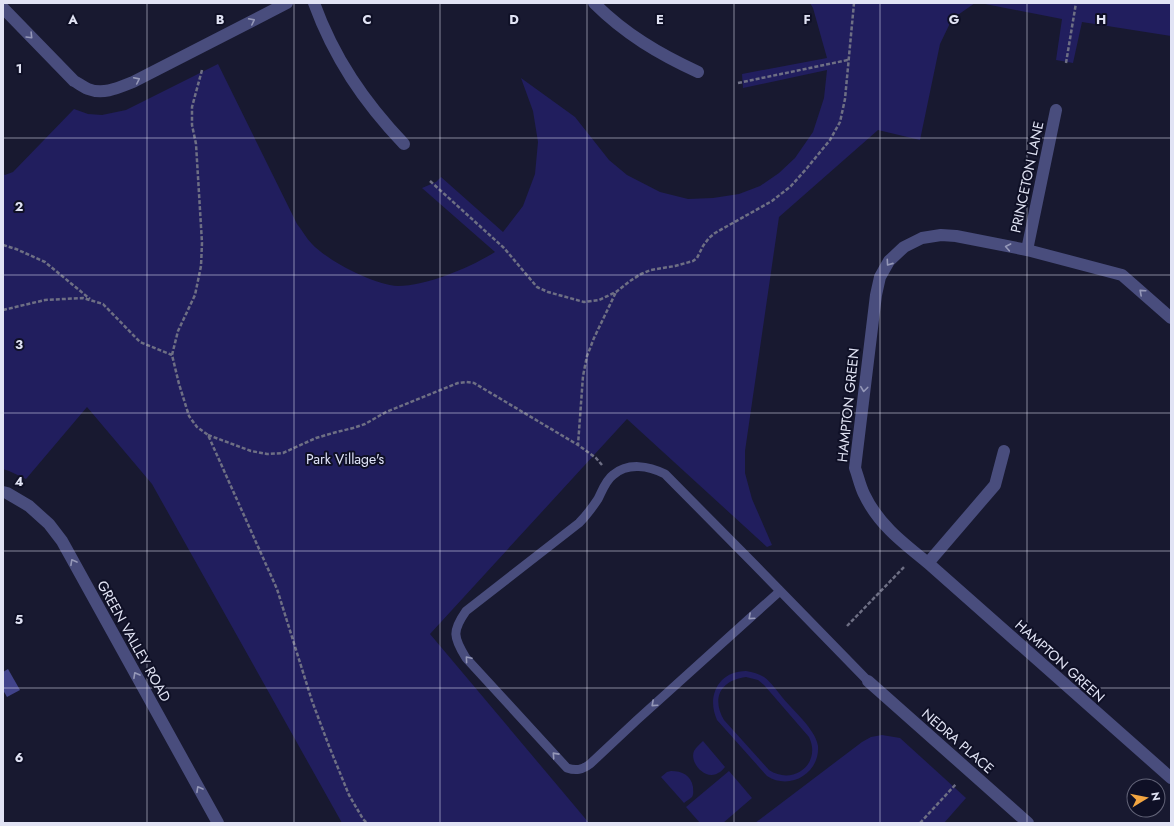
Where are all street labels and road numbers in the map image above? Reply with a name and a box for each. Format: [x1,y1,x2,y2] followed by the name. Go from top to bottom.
[1005,119,1049,235] street label: PRINCETON LANE
[832,347,864,463] street label: HAMPTON GREEN
[92,577,176,705] street label: GREEN VALLEY ROAD
[1011,615,1109,707] street label: HAMPTON GREEN
[918,704,998,778] street label: NEDRA PLACE

